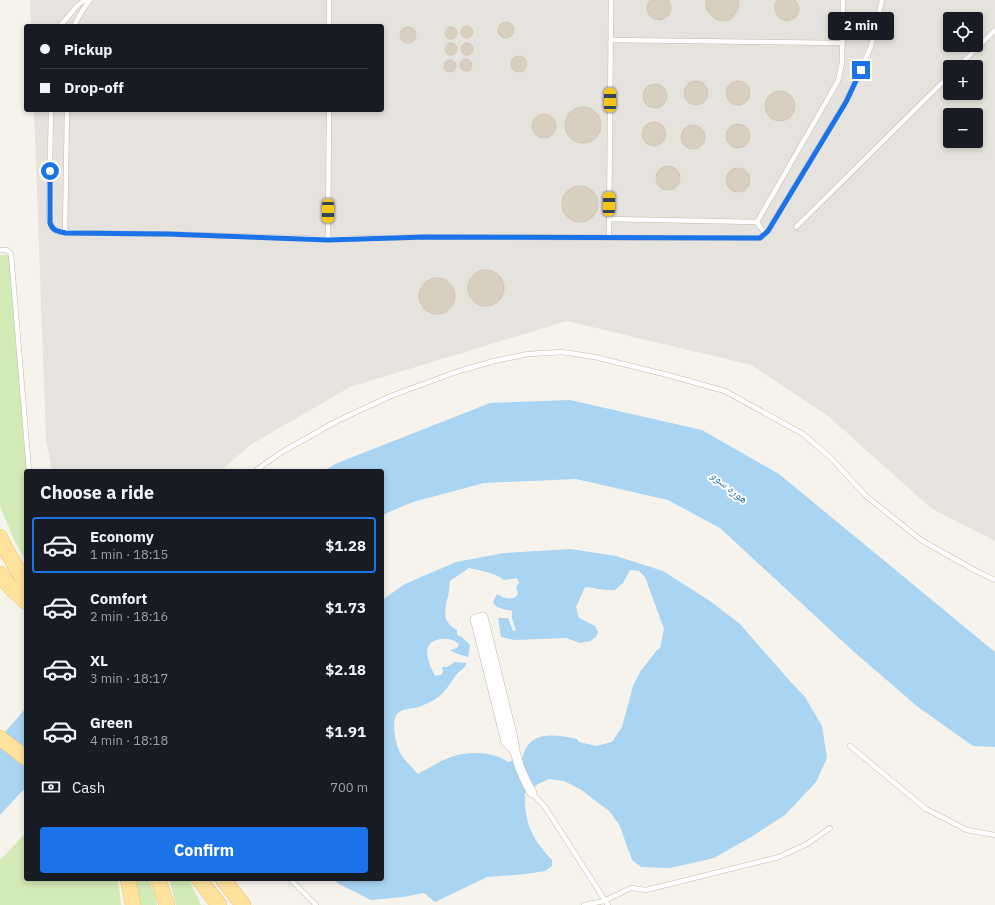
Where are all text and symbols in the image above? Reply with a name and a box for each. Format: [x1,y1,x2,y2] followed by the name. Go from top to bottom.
[828,12,894,40] callout: 2 min
[943,12,983,148] map controls
[943,12,983,52] button: locate
[844,17,878,34] text: 2 min
[64,40,112,59] text: Pickup
[943,60,983,100] button: +
[852,61,870,79] route end
[64,78,124,97] text: Drop-off
[604,88,616,112] car
[943,108,983,148] button: −
[41,162,59,180] route start
[603,192,615,216] car
[322,199,334,223] car
[707,467,752,507] water label: هوره سوو
[40,481,154,504] text: Choose a ride
[42,527,78,563] icon: car
[90,527,154,546] text: Economy
[325,536,366,555] text: $1.28
[90,546,168,563] text: 1 min · 18:15
[42,589,78,625] icon: car
[90,589,147,608] text: Comfort
[325,598,366,617] text: $1.73
[90,608,168,625] text: 2 min · 18:16
[42,651,78,687] icon: car
[90,651,108,670] text: XL
[325,660,366,679] text: $2.18
[90,670,168,687] text: 3 min · 18:17
[42,713,78,749] icon: car
[90,713,133,732] text: Green
[325,722,366,741] text: $1.91
[90,732,168,749] text: 4 min · 18:18
[40,776,62,798] icon: cash
[72,778,105,797] text: Cash
[330,779,368,796] text: 700 m
[40,827,368,873] button: Confirm

